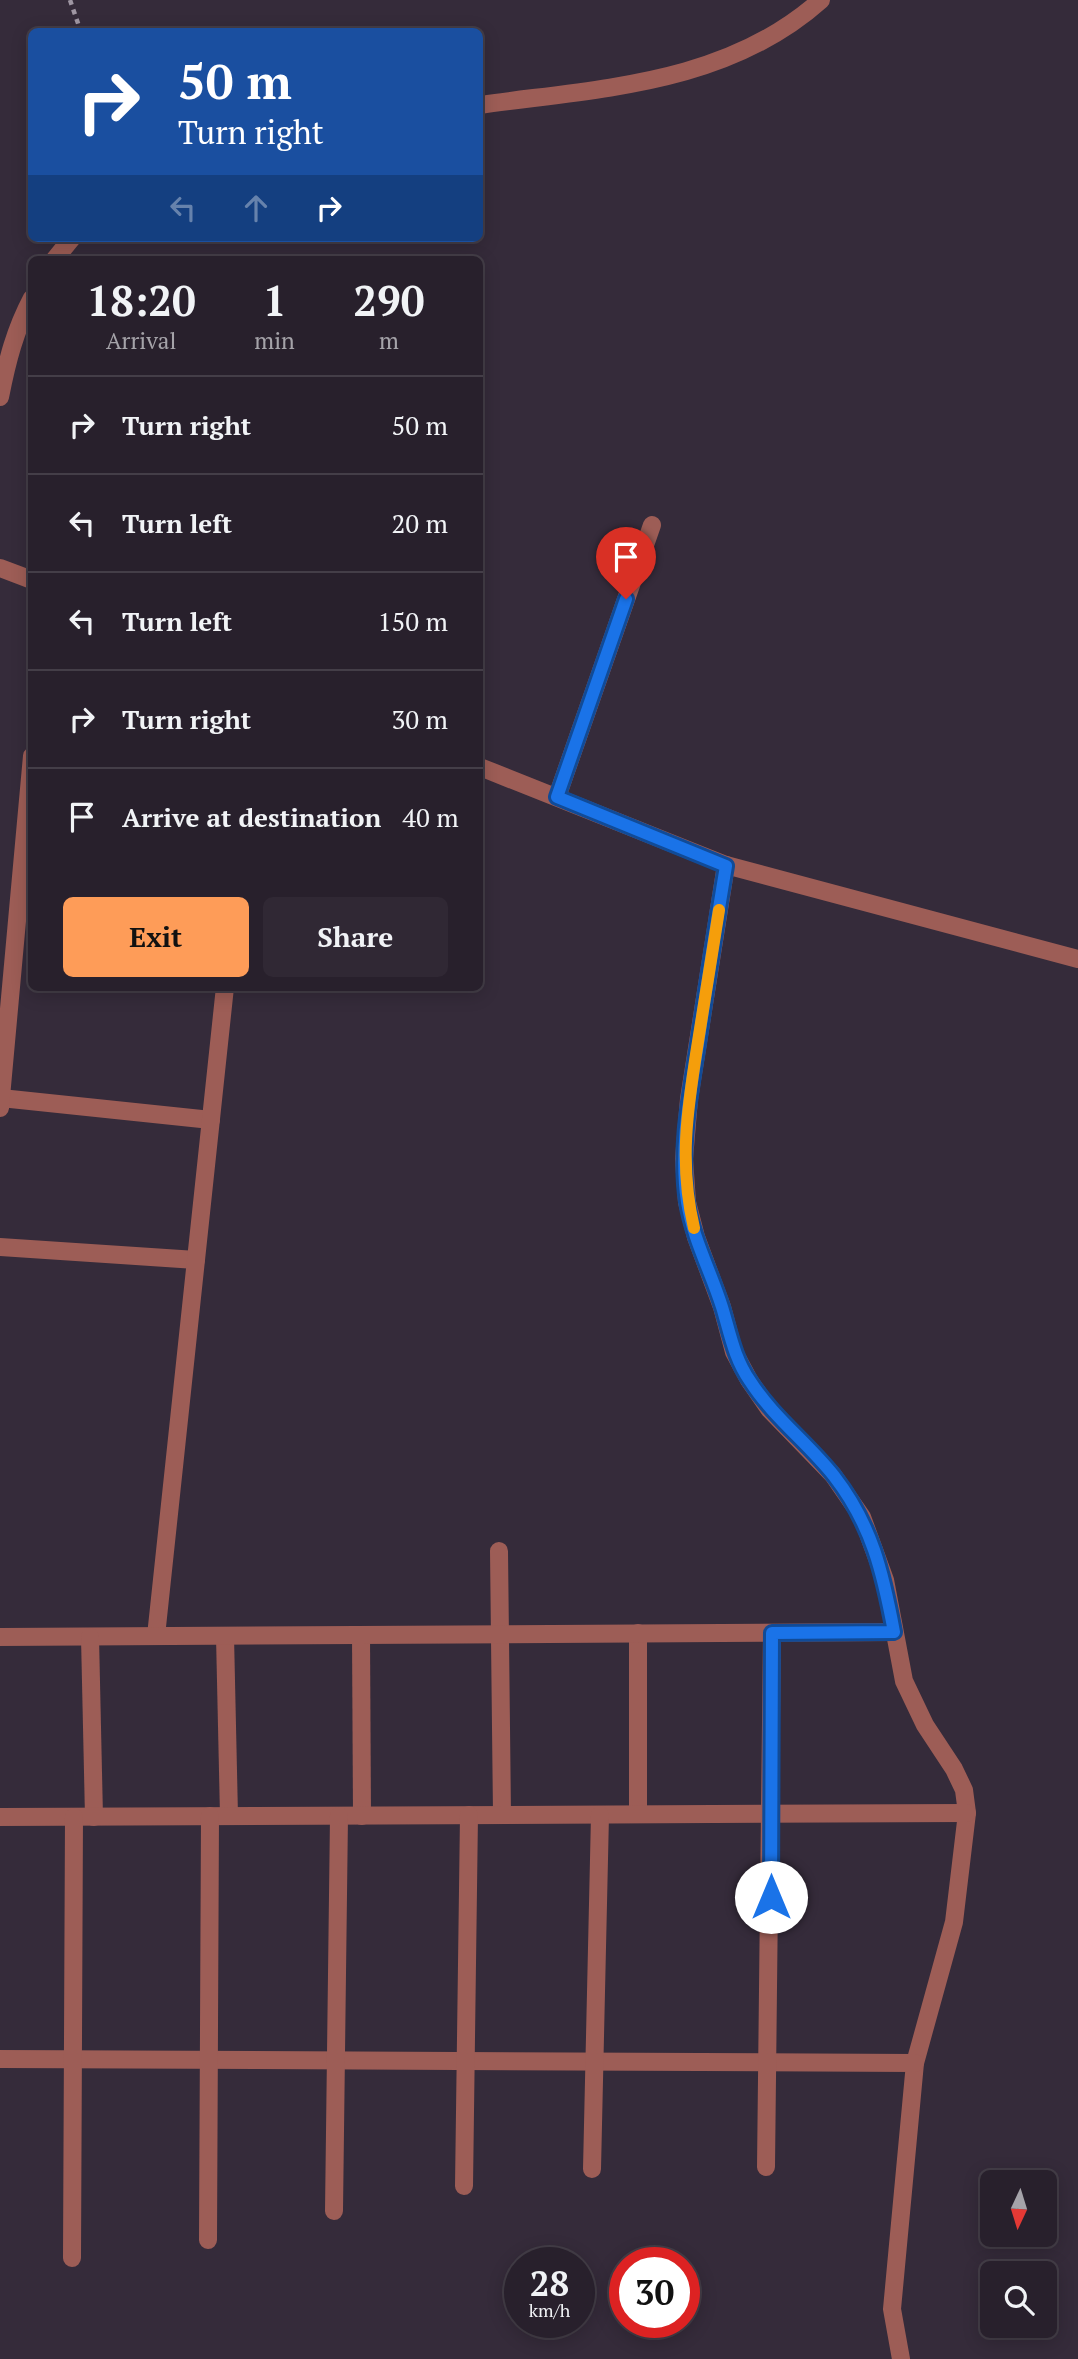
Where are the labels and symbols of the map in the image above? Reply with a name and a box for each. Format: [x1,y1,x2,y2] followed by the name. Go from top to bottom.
[596,527,656,599] pin
[734,1860,808,1934] position arrow
[980,2170,1057,2247] north arrow
[609,2247,700,2338] speed limit sign: 30

